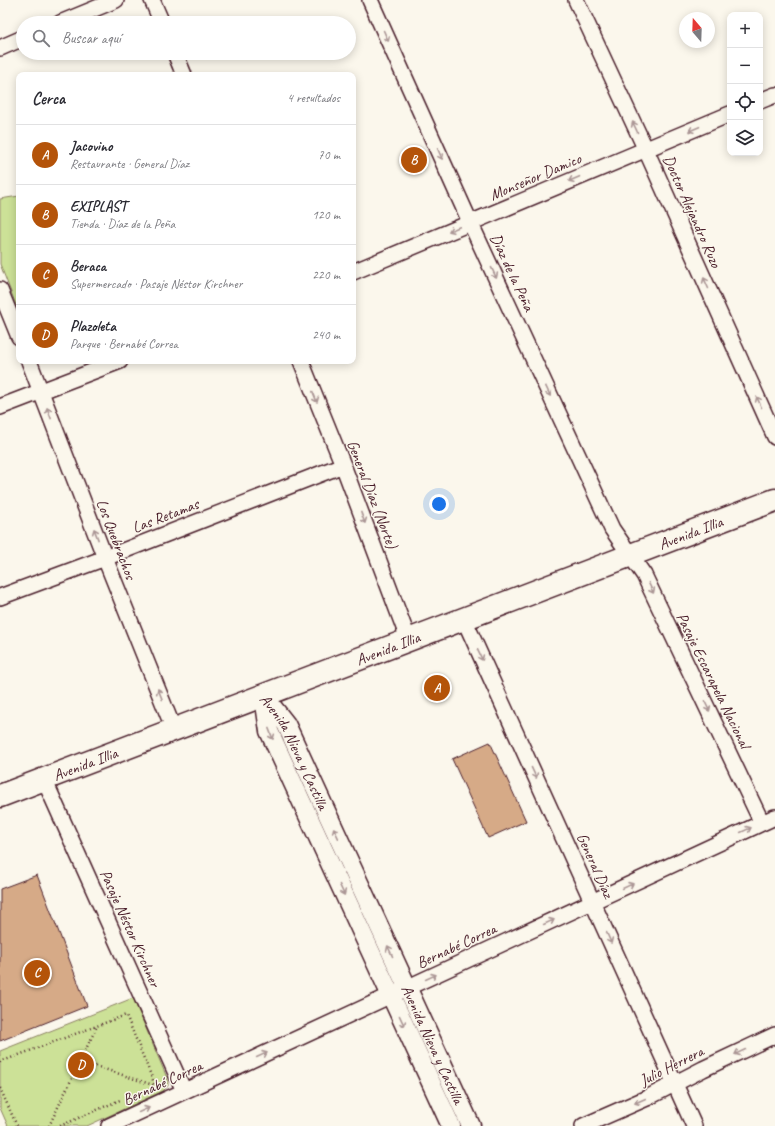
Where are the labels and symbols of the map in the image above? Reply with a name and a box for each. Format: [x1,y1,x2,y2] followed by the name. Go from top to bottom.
[679,12,715,48] north arrow
[383,29,391,41] one-way arrow
[631,121,638,133] one-way arrow
[689,126,701,133] one-way arrow
[401,145,427,175] pin: B
[437,148,444,160] one-way arrow
[487,148,585,205] street label: Monseñor Damico
[658,152,726,272] street label: Doctor Alejandro Ruzo
[569,176,581,184] one-way arrow
[449,226,461,233] one-way arrow
[485,231,539,315] street label: Díaz de la Peña
[490,266,498,278] one-way arrow
[702,278,709,290] one-way arrow
[545,384,552,396] one-way arrow
[312,391,320,403] one-way arrow
[755,396,762,408] one-way arrow
[45,407,53,419] one-way arrow
[342,437,402,552] street label: General Díaz (Norte)
[129,494,203,538] street label: Las Retamas
[429,494,449,514] your location
[92,496,141,584] street label: Los Quebrachos
[656,511,727,555] street label: Avenida Illia
[359,512,367,524] one-way arrow
[91,529,99,541] one-way arrow
[648,582,655,594] one-way arrow
[672,609,756,754] street label: Pasaje Escarapela Nacional
[353,627,424,670] street label: Avenida Illia
[477,649,484,661] one-way arrow
[424,673,450,703] pin: A
[155,688,163,700] one-way arrow
[255,690,334,814] street label: Avenida Nieva y Castilla
[704,699,711,711] one-way arrow
[267,728,275,740] one-way arrow
[51,743,122,786] street label: Avenida Illia
[531,767,538,779] one-way arrow
[740,826,752,833] one-way arrow
[332,827,339,839] one-way arrow
[572,830,619,903] street label: General Díaz
[95,867,165,991] street label: Pasaje Néstor Kirchner
[622,881,634,889] one-way arrow
[339,884,346,896] one-way arrow
[413,918,501,973] street label: Bernabé Correa
[543,918,555,925] one-way arrow
[606,931,613,943] one-way arrow
[386,945,393,957] one-way arrow
[24,958,50,988] pin: C
[425,973,437,980] one-way arrow
[396,982,469,1109] street label: Avenida Nieva y Castilla
[399,1015,406,1027] one-way arrow
[635,1041,708,1091] street label: Julio Herrera
[734,1049,746,1056] one-way arrow
[68,1050,94,1080] pin: D
[256,1051,268,1058] one-way arrow
[119,1055,207,1110] street label: Bernabé Correa
[635,1097,647,1105] one-way arrow
[138,1106,150,1113] one-way arrow

